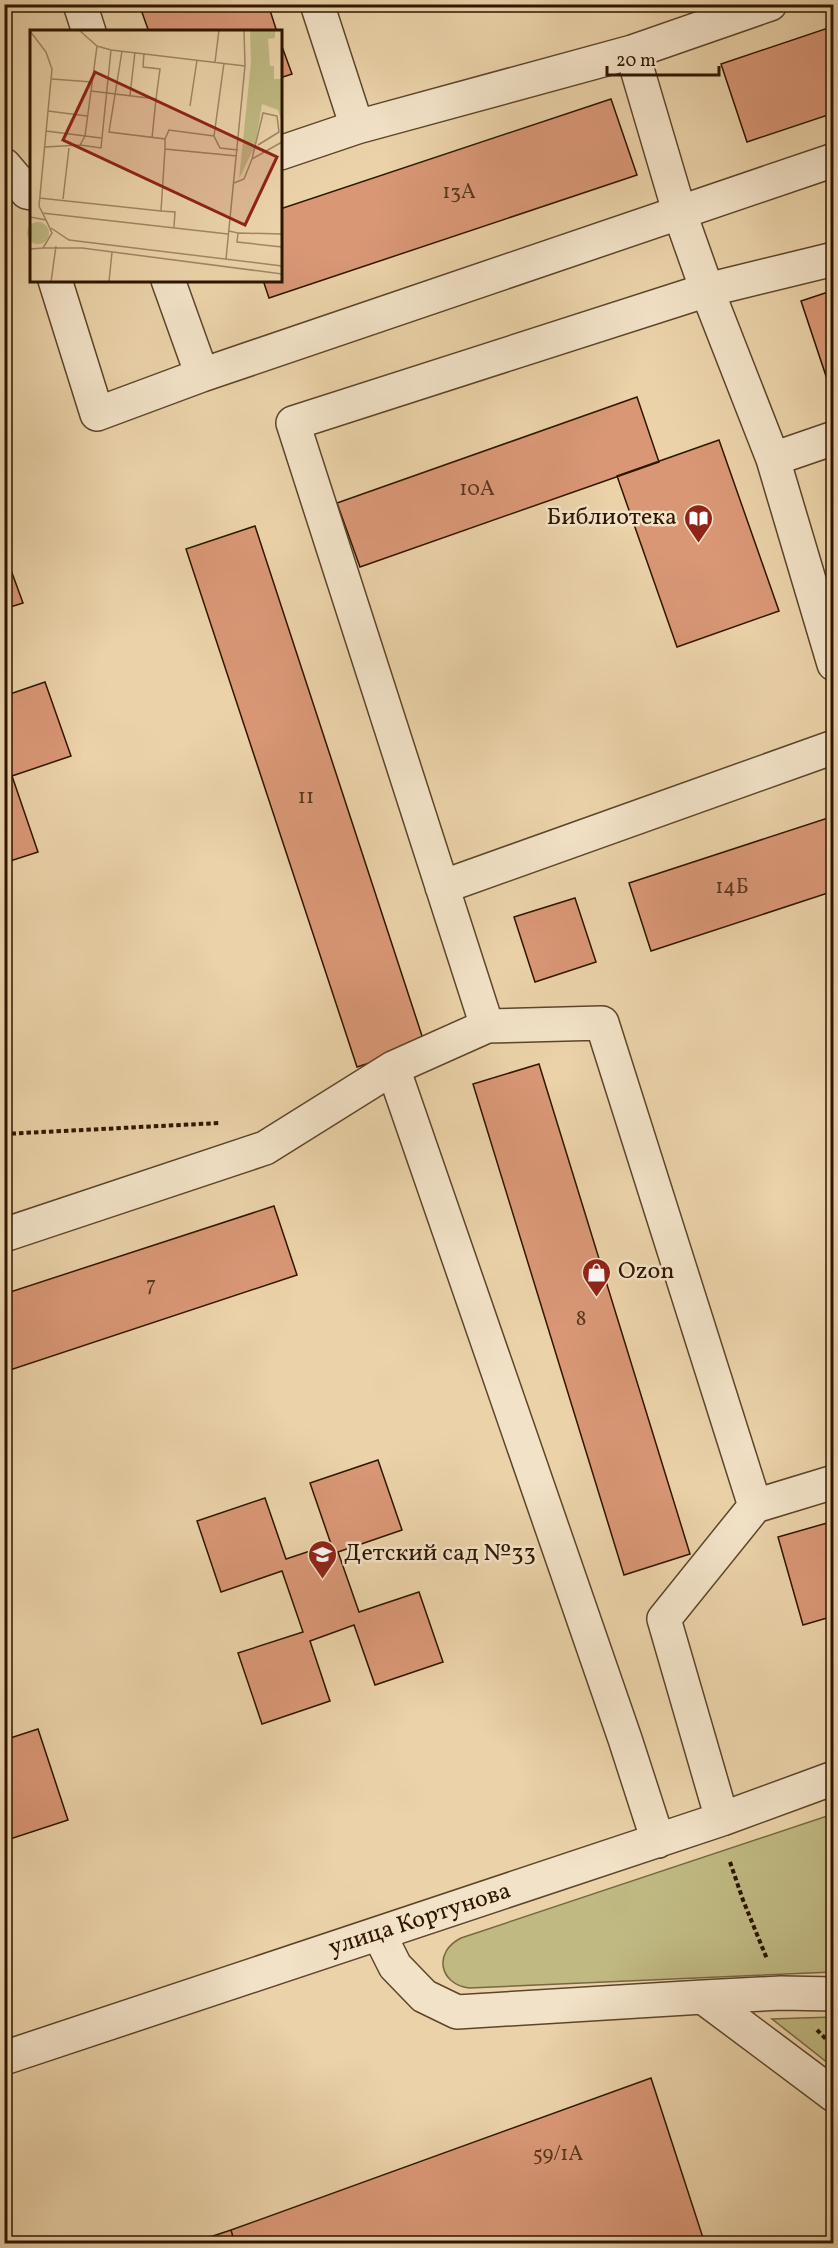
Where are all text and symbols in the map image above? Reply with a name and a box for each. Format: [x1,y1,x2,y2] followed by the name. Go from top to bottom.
[30,30,282,282] inset map
[607,39,720,77] scale bar
[616,49,656,74] text: 20 m
[442,178,476,207] house number: 13А
[459,475,495,504] house number: 10А
[546,501,677,535] place label: Библиотека
[682,502,714,544] library icon: Библиотека
[298,783,314,812] house number: 11
[715,873,749,902] house number: 14Б
[618,1255,675,1289] place label: Ozon
[581,1256,613,1298] shop icon: Ozon
[146,1271,156,1300] house number: 7
[576,1305,586,1334] house number: 8
[344,1537,536,1571] place label: Детский сад №33
[307,1538,339,1580] school or university icon: Детский сад №33
[324,1874,516,1966] street label: улица Кортунова
[533,2140,583,2169] house number: 59/1А

